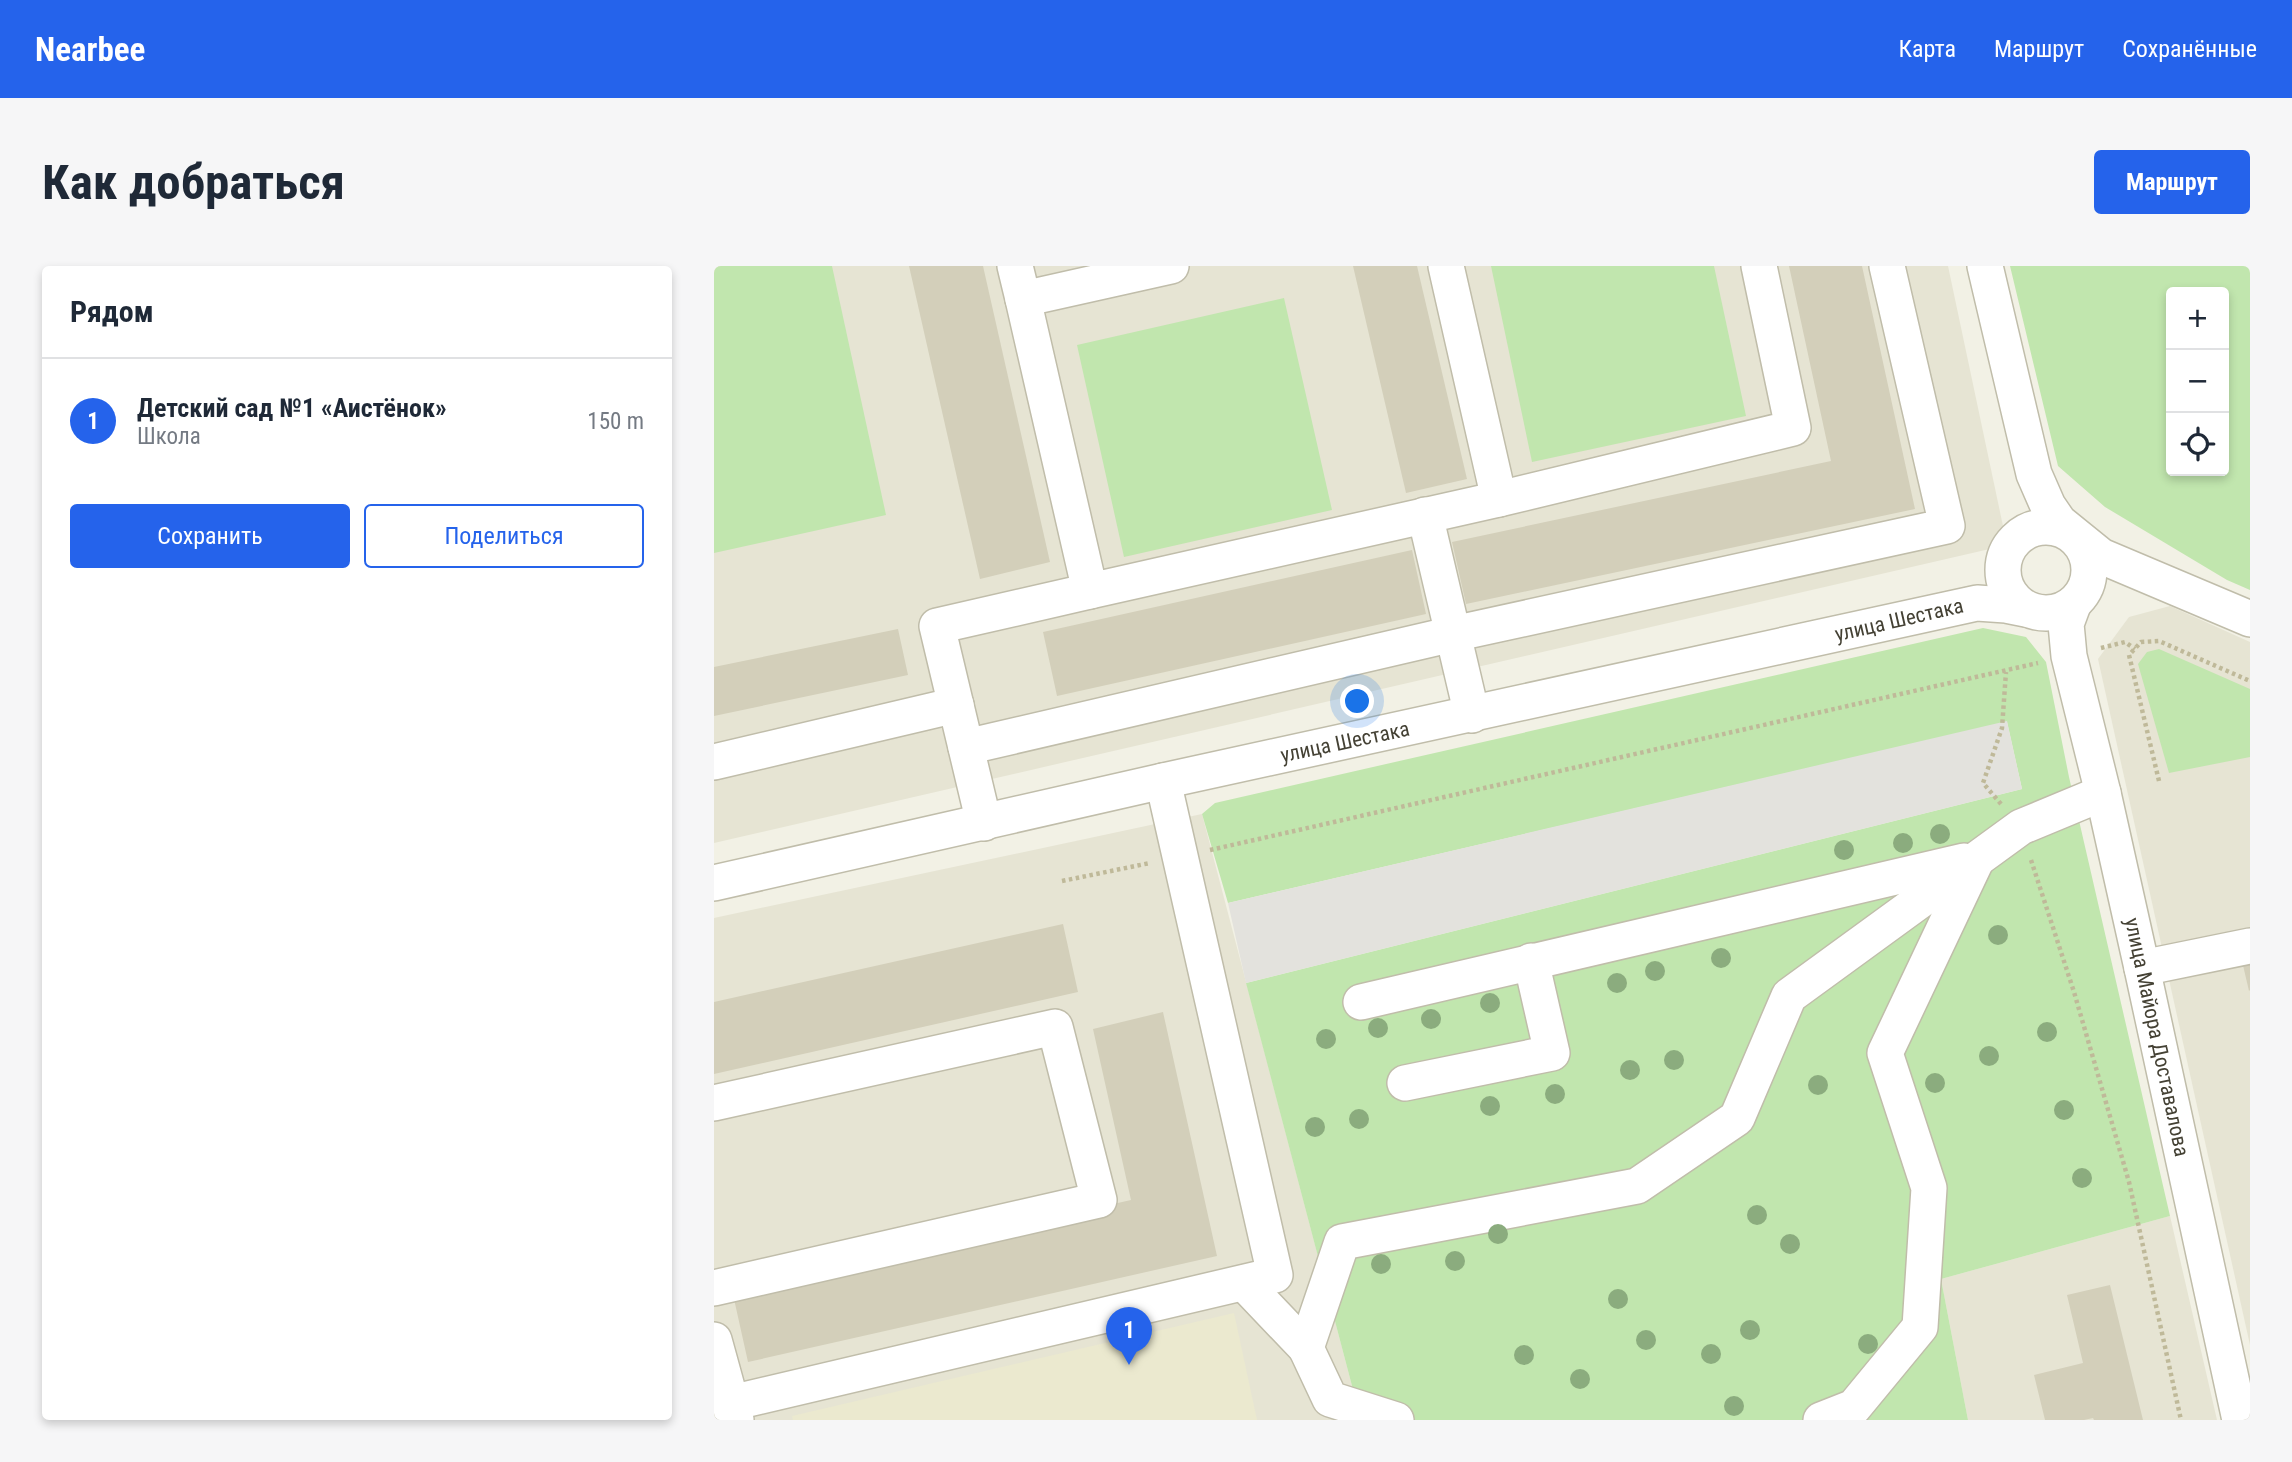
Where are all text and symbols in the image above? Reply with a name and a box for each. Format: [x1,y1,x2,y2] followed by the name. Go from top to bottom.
[35,30,145,69] text: Nearbee
[1899,35,1956,63] text: Карта
[1994,35,2084,63] text: Маршрут
[2122,35,2257,63] text: Сохранённые
[2094,150,2250,214] button: Маршрут
[42,154,345,211] text: Как добраться
[2166,287,2229,476] map controls
[2166,287,2229,350] button: +
[70,294,154,329] text: Рядом
[2166,350,2229,413] button: −
[137,393,447,423] text: Детский сад №1 «Аистёнок»
[87,408,99,435] text: 1
[587,408,644,435] text: 150 m
[2166,413,2229,476] button: locate
[137,423,201,450] text: Школа
[70,504,350,568] button: Сохранить
[364,504,644,568] button: Поделиться
[1832,594,1966,646] street label: улица Шестака
[1340,684,1374,718] your location
[1278,717,1412,767] street label: улица Шестака
[2120,915,2194,1159] street label: улица Майора Доставалова
[1106,1307,1152,1365] pin: 1

